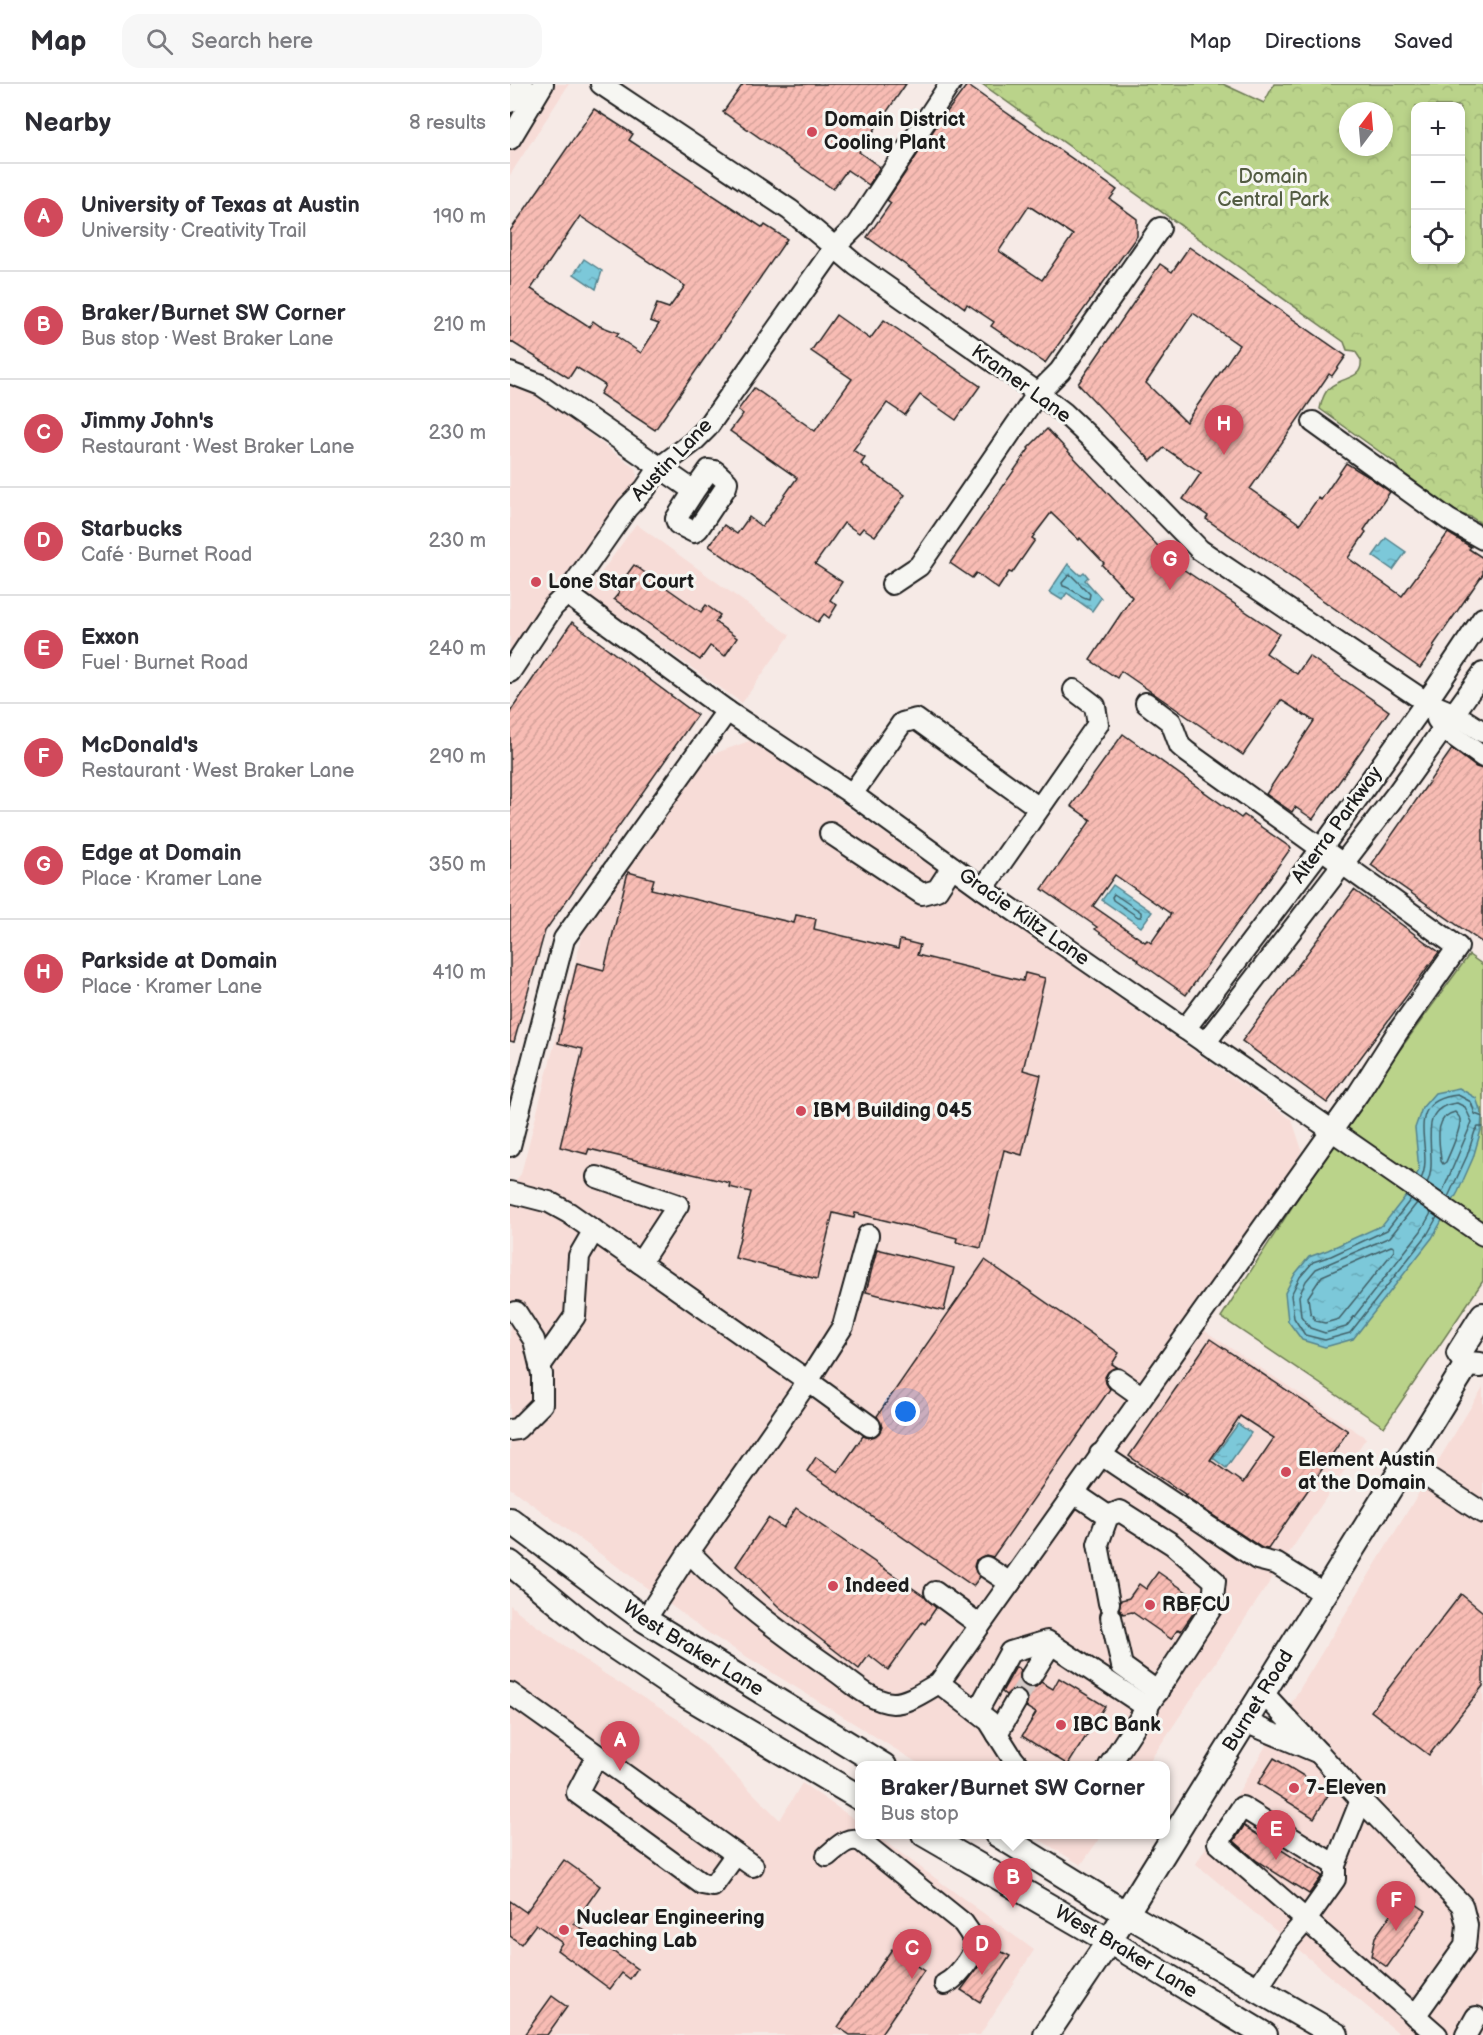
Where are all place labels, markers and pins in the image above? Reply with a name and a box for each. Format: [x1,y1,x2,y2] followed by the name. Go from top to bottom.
[824,108,965,155] place label: Domain District Cooling Plant
[805,125,819,139] marker: Domain District Cooling Plant
[1204,406,1244,455] pin: H
[1150,540,1190,590] pin: G
[548,570,694,594] place label: Lone Star Court
[529,575,543,589] marker: Lone Star Court
[813,1099,973,1123] place label: IBM Building 045
[794,1104,808,1118] marker: IBM Building 045
[1298,1448,1435,1495] place label: Element Austin at the Domain
[1279,1465,1293,1479] marker: Element Austin at the Domain
[845,1574,909,1598] place label: Indeed
[826,1579,840,1593] marker: Indeed
[1162,1593,1230,1617] place label: RBFCU
[1143,1598,1157,1612] marker: RBFCU
[1073,1713,1161,1737] place label: IBC Bank
[1054,1718,1068,1732] marker: IBC Bank
[600,1722,640,1771] pin: A
[1306,1776,1387,1800] place label: 7-Eleven
[1287,1781,1301,1795] marker: 7-Eleven
[1256,1810,1296,1860] pin: E
[994,1858,1032,1908] pin: B
[1376,1882,1416,1931] pin: F
[576,1906,765,1953] place label: Nuclear Engineering Teaching Lab
[557,1923,571,1937] marker: Nuclear Engineering Teaching Lab
[962,1926,1002,1975] pin: D
[892,1930,932,1979] pin: C

